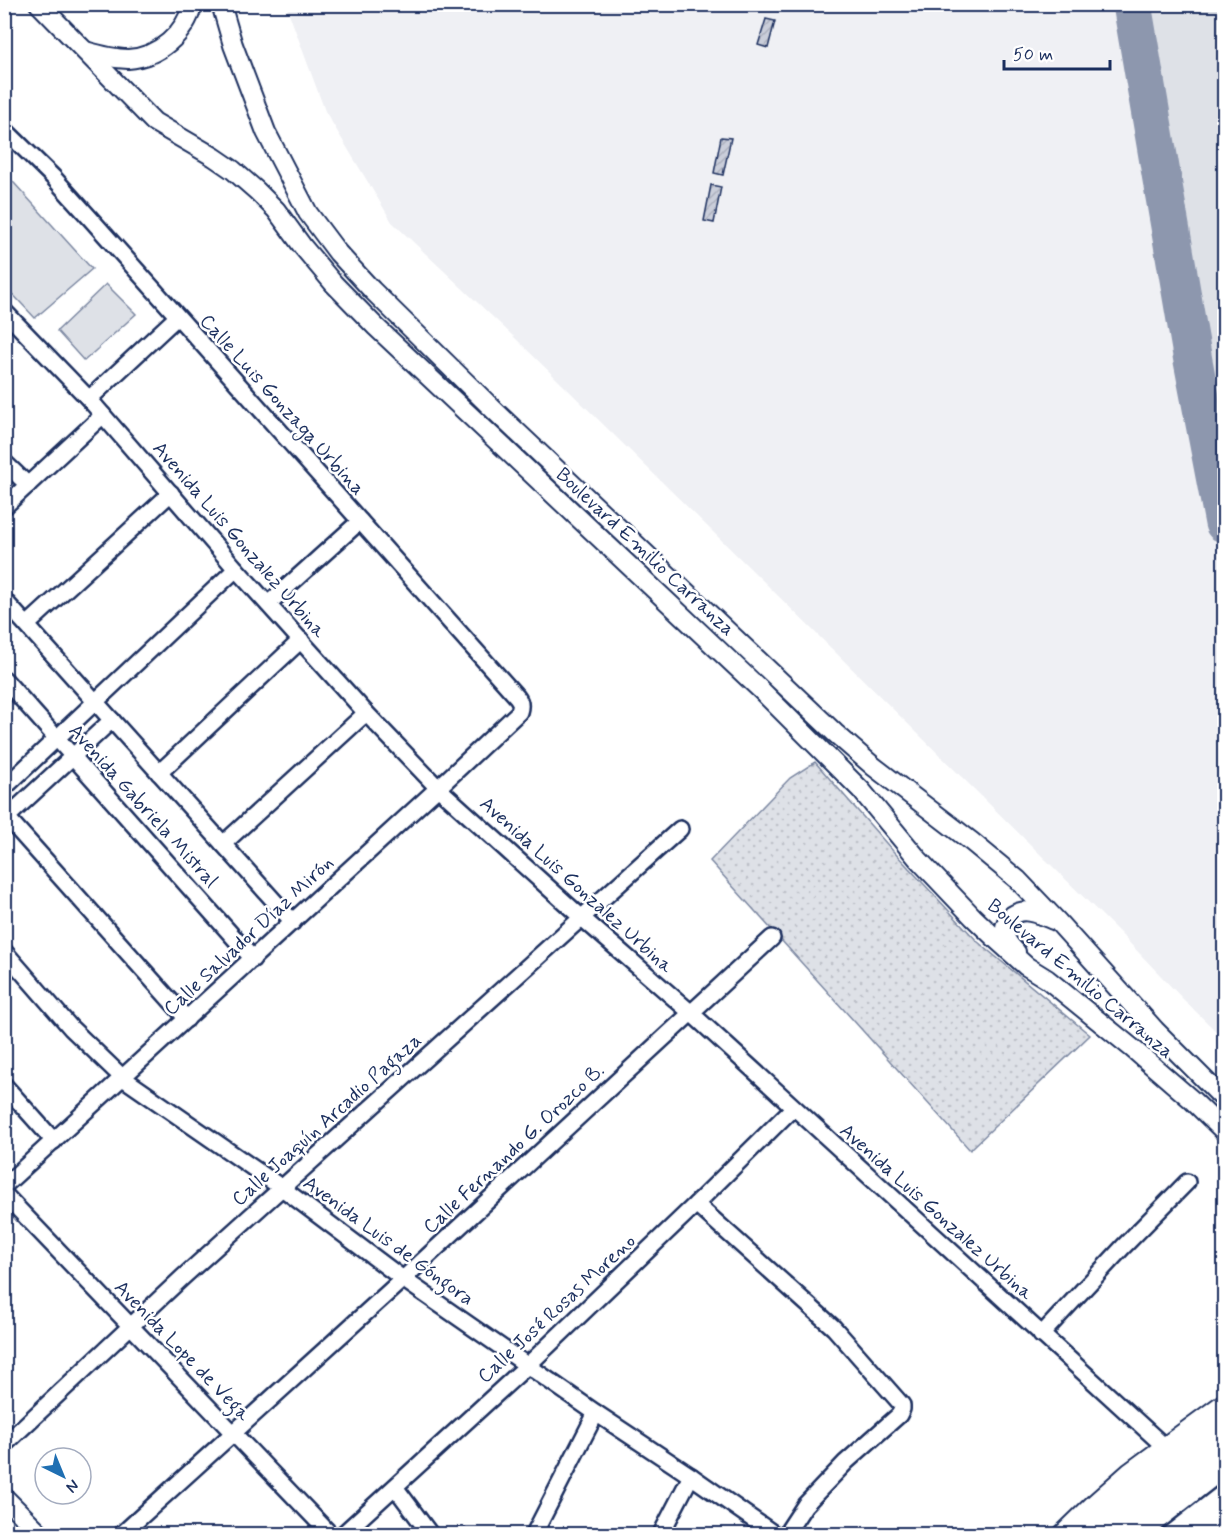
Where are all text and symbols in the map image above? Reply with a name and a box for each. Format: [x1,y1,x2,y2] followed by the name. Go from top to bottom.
[1004,33,1110,71] scale bar
[1013,43,1053,67] text: 50 m
[192,308,371,502] street label: Calle Luis Gonzaga Urbina
[146,436,332,645] street label: Avenida Luis Gonzalez Urbina
[550,462,740,642] street label: Boulevard Emilio Carranza
[62,718,224,894] street label: Avenida Gabriela Mistral
[473,791,679,980] street label: Avenida Luis Gonzalez Urbina
[158,850,340,1022] street label: Calle Salvador Díaz Mirón
[981,893,1179,1065] street label: Boulevard Emilio Carranza
[226,1028,429,1214] street label: Calle Joaquín Arcadio Pagaza
[417,1058,611,1240] street label: Calle Fernando G. Orozco B.
[833,1118,1039,1307] street label: Avenida Luis Gonzalez Urbina
[296,1170,479,1314] street label: Avenida Luis de Góngora
[472,1228,642,1390] street label: Calle José Rosas Moreno
[106,1275,257,1429] street label: Avenida Lope de Vega
[33,1446,93,1506] north arrow
[61,1475,83,1497] text: N

